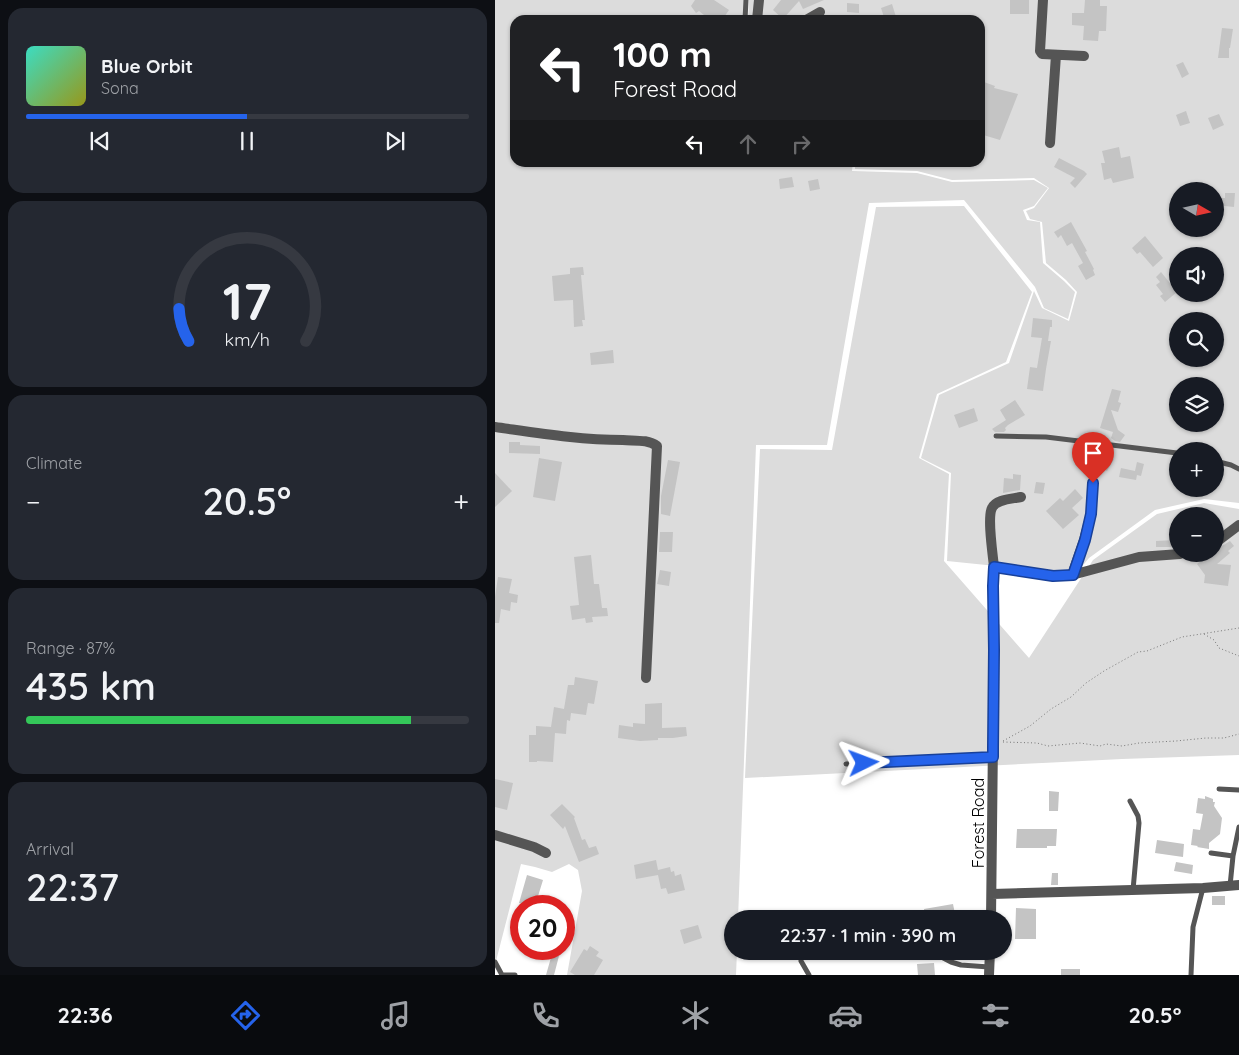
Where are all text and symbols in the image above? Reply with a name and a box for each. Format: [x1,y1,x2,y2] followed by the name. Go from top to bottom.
[613,32,712,76] text: 100 m
[530,35,595,100] icon: left
[101,54,193,78] text: Blue Orbit
[613,75,737,103] text: Forest Road
[101,78,139,98] text: Sona
[86,127,114,155] icon: previous
[233,127,261,155] icon: pause
[381,127,409,155] icon: next
[681,130,709,158] icon: left
[734,130,762,158] icon: ahead
[787,130,815,158] icon: right
[1169,182,1224,238] north arrow
[1169,182,1224,562] map controls
[1169,247,1224,302] button: sound
[223,268,272,333] text: 17
[1169,312,1224,367] button: search
[225,328,270,350] text: km/h
[1169,377,1224,432] button: layers
[1072,432,1114,483] pin
[1079,439,1107,467] icon: arrive
[1169,442,1224,497] button: +
[26,453,82,473] text: Climate
[202,477,291,525] text: 20.5°
[26,484,41,519] text: −
[453,484,469,519] text: +
[1169,507,1224,562] button: −
[26,638,115,658] text: Range · 87%
[26,662,156,710] text: 435 km
[837,736,889,788] position arrow
[968,778,988,868] street label: Forest Road
[26,839,74,859] text: Arrival
[26,863,119,911] text: 22:37
[510,895,575,960] speed limit sign: 20
[780,923,956,947] text: 22:37 · 1 min · 390 m
[228,998,263,1033] icon: directions
[378,998,413,1033] icon: music
[528,998,563,1033] icon: phone
[678,998,713,1033] icon: climate
[828,998,863,1033] icon: car
[978,998,1013,1033] icon: filters
[58,1001,113,1029] text: 22:36
[1129,1001,1181,1029] text: 20.5°

